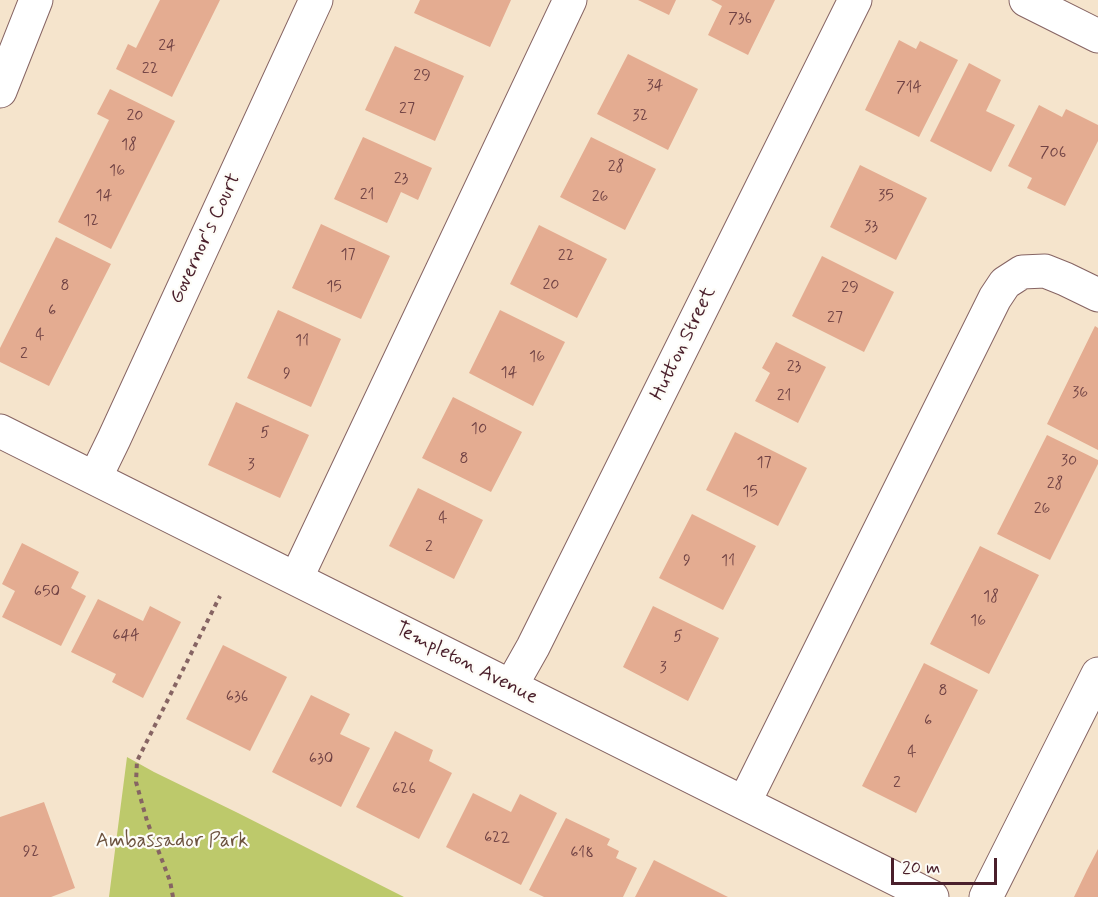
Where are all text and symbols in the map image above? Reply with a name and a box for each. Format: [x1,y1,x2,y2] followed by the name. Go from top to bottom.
[728,10,752,30] house number: 736
[158,37,176,57] house number: 24
[142,60,158,80] house number: 22
[413,67,431,87] house number: 29
[647,77,663,97] house number: 34
[896,79,922,99] house number: 714
[399,100,415,120] house number: 27
[127,107,143,127] house number: 20
[632,107,648,127] house number: 32
[121,136,137,156] house number: 18
[1040,144,1066,164] house number: 706
[608,158,624,178] house number: 28
[109,162,125,182] house number: 16
[165,170,247,308] street label: Governor's Court
[394,170,408,190] house number: 23
[360,186,374,206] house number: 21
[96,187,112,207] house number: 14
[878,187,894,207] house number: 35
[592,188,608,208] house number: 26
[83,212,99,232] house number: 12
[864,218,878,238] house number: 33
[340,246,356,266] house number: 17
[558,247,574,267] house number: 22
[543,276,559,296] house number: 20
[60,277,70,297] house number: 8
[326,278,342,298] house number: 15
[841,279,859,299] house number: 29
[646,283,722,405] street label: Hutton Street
[48,302,56,322] house number: 6
[827,309,843,329] house number: 27
[35,326,45,346] house number: 4
[295,332,309,352] house number: 11
[20,345,28,365] house number: 2
[529,348,545,368] house number: 16
[787,358,801,378] house number: 23
[501,364,517,384] house number: 14
[283,365,291,385] house number: 9
[1072,384,1088,404] house number: 36
[777,387,791,407] house number: 21
[471,420,487,440] house number: 10
[260,424,270,444] house number: 5
[459,450,469,470] house number: 8
[1061,452,1077,472] house number: 30
[756,454,772,474] house number: 17
[247,456,255,476] house number: 3
[1047,475,1063,495] house number: 28
[742,483,758,503] house number: 15
[1034,500,1050,520] house number: 26
[438,509,448,529] house number: 4
[425,538,433,558] house number: 2
[683,552,691,572] house number: 9
[721,552,735,572] house number: 11
[34,583,60,603] house number: 650
[983,588,999,608] house number: 18
[970,612,986,632] house number: 16
[391,618,541,710] street label: Templeton Avenue
[112,627,140,647] house number: 644
[673,628,683,648] house number: 5
[659,659,667,679] house number: 3
[938,682,948,702] house number: 8
[226,688,248,708] house number: 636
[924,712,932,732] house number: 6
[907,743,917,763] house number: 4
[309,750,333,770] house number: 630
[893,774,901,794] house number: 2
[392,780,416,800] house number: 626
[484,829,510,849] house number: 622
[96,830,248,854] park label: Ambassador Park
[23,843,39,863] house number: 92
[570,844,594,864] house number: 618
[894,846,1000,884] scale bar
[902,856,940,880] text: 20 m

